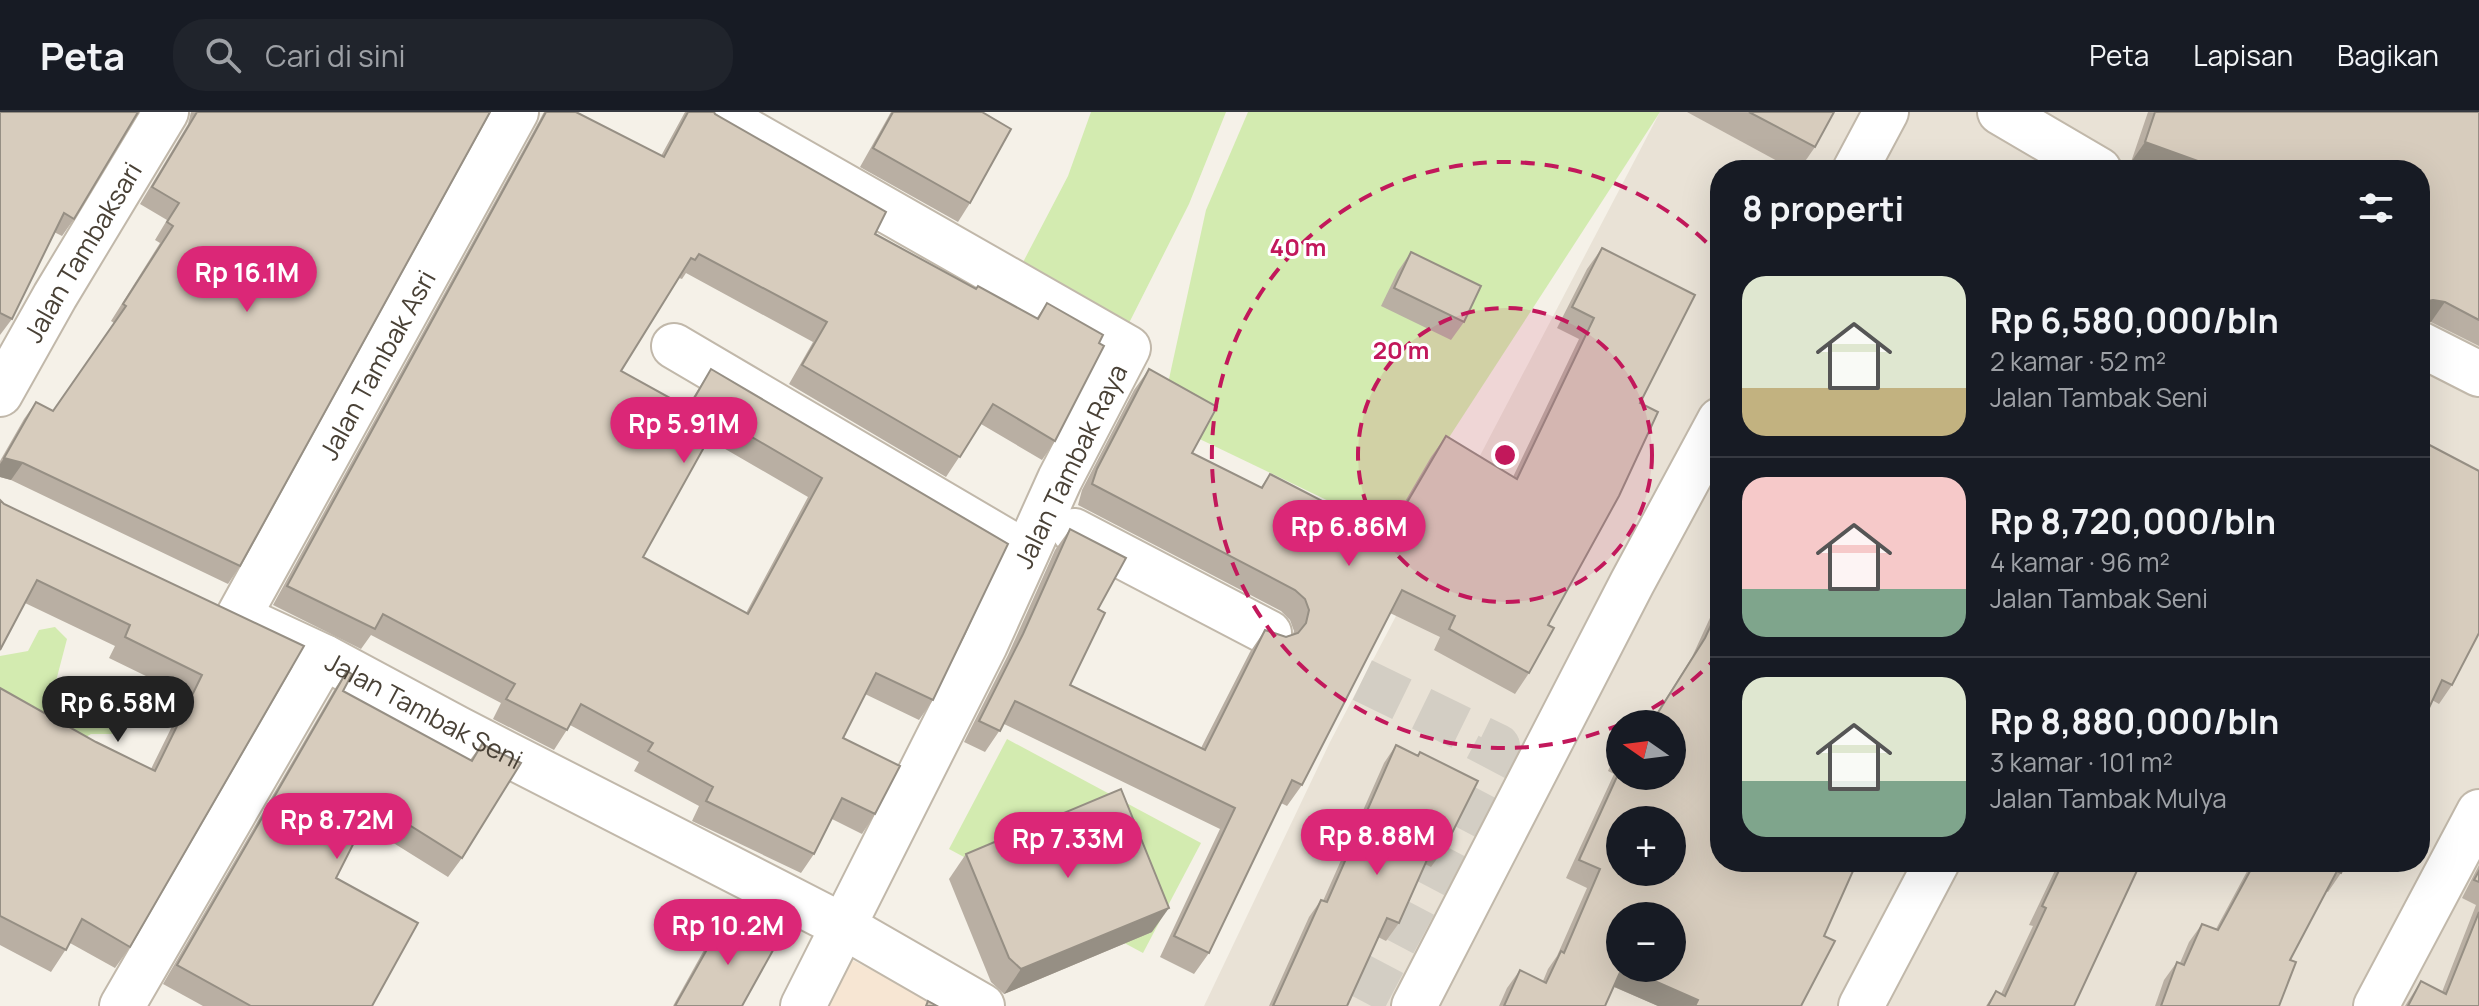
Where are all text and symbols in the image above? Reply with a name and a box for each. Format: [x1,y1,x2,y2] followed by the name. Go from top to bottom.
[173,19,733,91] search box
[40,29,125,81] text: Peta
[201,33,245,77] icon: search
[265,35,405,76] text: Cari di sini
[2089,36,2149,74] text: Peta
[2193,36,2293,74] text: Lapisan
[2337,36,2439,74] text: Bagikan
[15,155,150,349] street label: Jalan Tambaksari
[1742,185,1904,231] text: 8 properti
[2354,186,2398,230] icon: filters
[1270,230,1326,263] text: 40 m
[164,246,330,314] pin: Rp 16.1M
[195,254,299,290] text: Rp 16.1M
[310,263,444,466] street label: Jalan Tambak Asri
[1990,297,2279,343] text: Rp 6,580,000/bln
[1806,308,1902,404] icon: home
[1373,333,1429,366] text: 20 m
[1990,343,2166,379] text: 2 kamar · 52 m²
[1005,358,1135,574] street label: Jalan Tambak Raya
[1990,379,2208,415] text: Jalan Tambak Seni
[601,397,767,465] pin: Rp 5.91M
[628,405,740,441] text: Rp 5.91M
[1491,441,1519,469] centre of rings
[1990,498,2276,544] text: Rp 8,720,000/bln
[1266,500,1432,568] pin: Rp 6.86M
[1291,508,1407,544] text: Rp 6.86M
[1806,509,1902,605] icon: home
[1990,544,2170,580] text: 4 kamar · 96 m²
[1990,580,2208,616] text: Jalan Tambak Seni
[319,643,529,777] street label: Jalan Tambak Seni
[35,676,201,744] pin: Rp 6.58M
[60,684,176,720] text: Rp 6.58M
[1990,698,2279,744] text: Rp 8,880,000/bln
[1806,709,1902,805] icon: home
[1606,710,1686,790] north arrow
[1606,710,1686,982] map controls
[1990,744,2173,780] text: 3 kamar · 101 m²
[1990,780,2227,816] text: Jalan Tambak Mulya
[254,793,420,861] pin: Rp 8.72M
[280,801,394,837] text: Rp 8.72M
[1606,806,1686,886] button: +
[1294,809,1460,877] pin: Rp 8.88M
[985,812,1151,880] pin: Rp 7.33M
[1319,817,1435,853] text: Rp 8.88M
[1012,820,1124,856] text: Rp 7.33M
[645,899,811,967] pin: Rp 10.2M
[1606,902,1686,982] button: −
[672,907,784,943] text: Rp 10.2M

